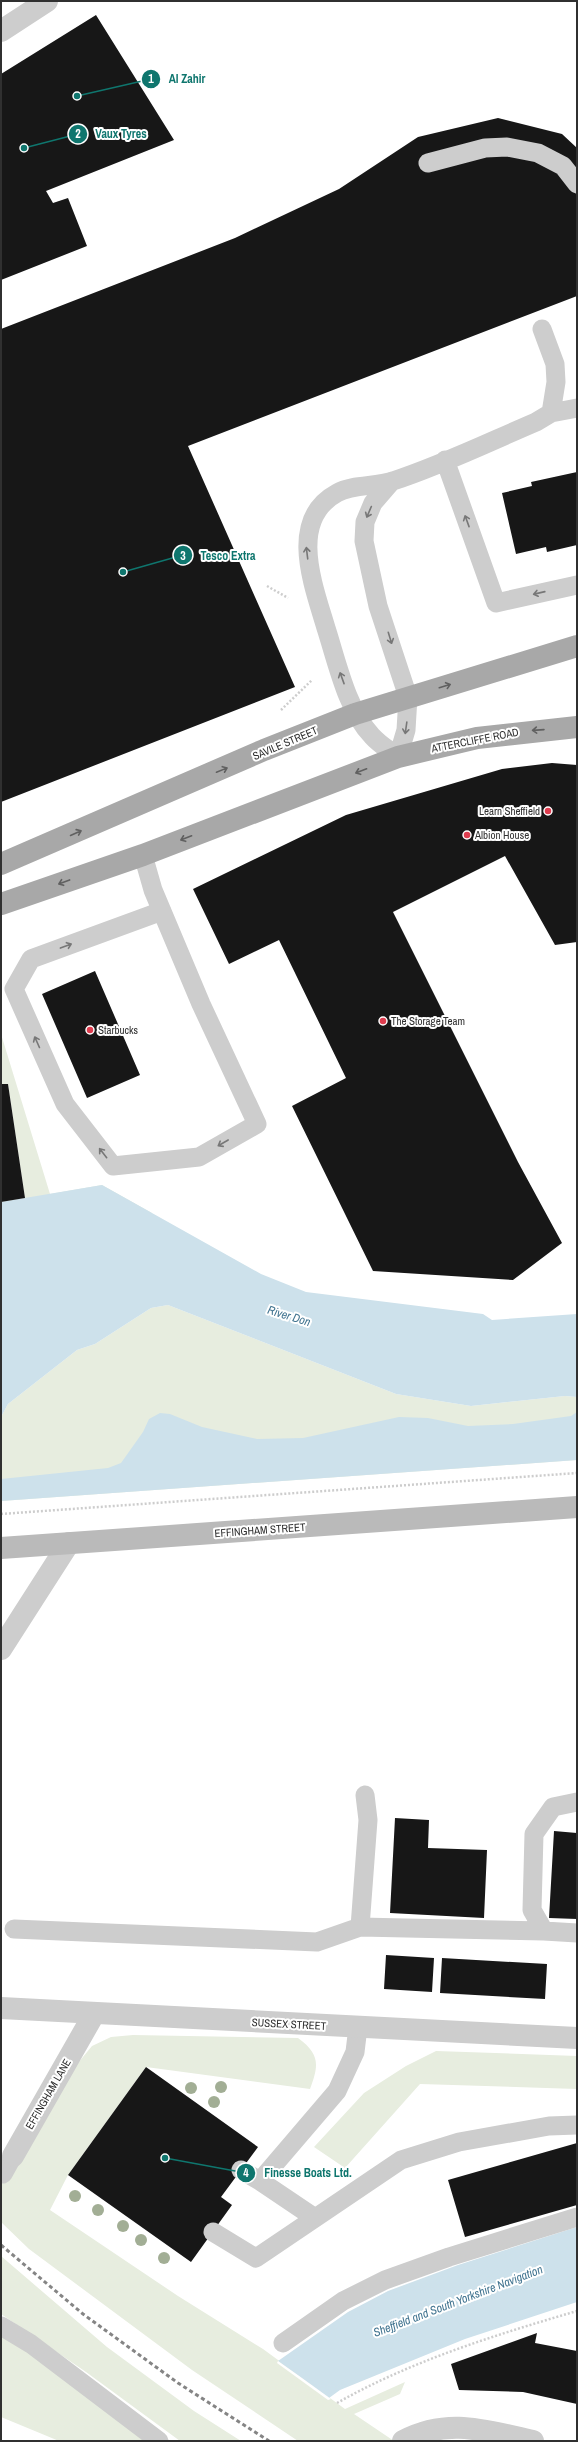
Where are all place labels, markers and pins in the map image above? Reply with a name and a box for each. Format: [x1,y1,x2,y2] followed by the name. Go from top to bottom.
[141,67,213,91] callout: Al Zahir
[68,122,155,146] callout: Vaux Tyres
[173,543,264,567] callout: Tesco Extra
[479,804,540,818] place label: Learn Sheffield
[543,806,553,816] marker: Learn Sheffield
[474,828,529,842] place label: Albion House
[462,830,472,840] marker: Albion House
[391,1014,465,1028] place label: The Storage Team
[378,1016,388,1026] marker: The Storage Team
[98,1023,139,1037] place label: Starbucks
[85,1025,95,1035] marker: Starbucks
[236,2161,360,2185] callout: Finesse Boats Ltd.

